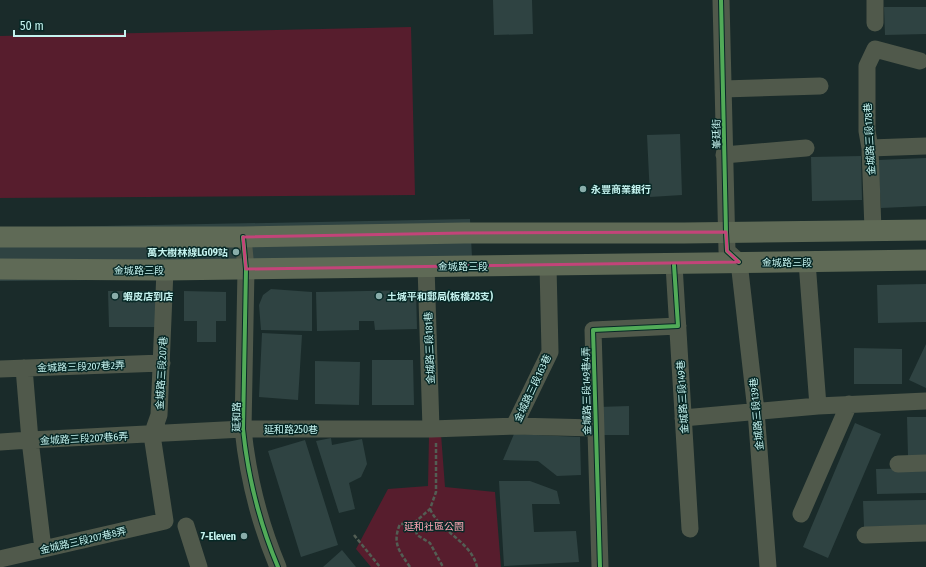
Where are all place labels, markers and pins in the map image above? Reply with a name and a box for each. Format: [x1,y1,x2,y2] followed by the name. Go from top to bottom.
[578,184,588,194] marker: 永豐商業銀行
[591,184,651,196] place label: 永豐商業銀行
[147,247,228,259] place label: 萬大樹林線LG09站
[231,247,241,257] marker: 萬大樹林線LG09站
[387,290,493,303] place label: 土城平和郵局(板橋28支)
[110,291,120,301] marker: 蝦皮店到店
[123,291,173,303] place label: 蝦皮店到店
[374,291,384,301] marker: 土城平和郵局(板橋28支)
[201,531,236,543] place label: 7-Eleven
[239,531,249,541] marker: 7-Eleven

